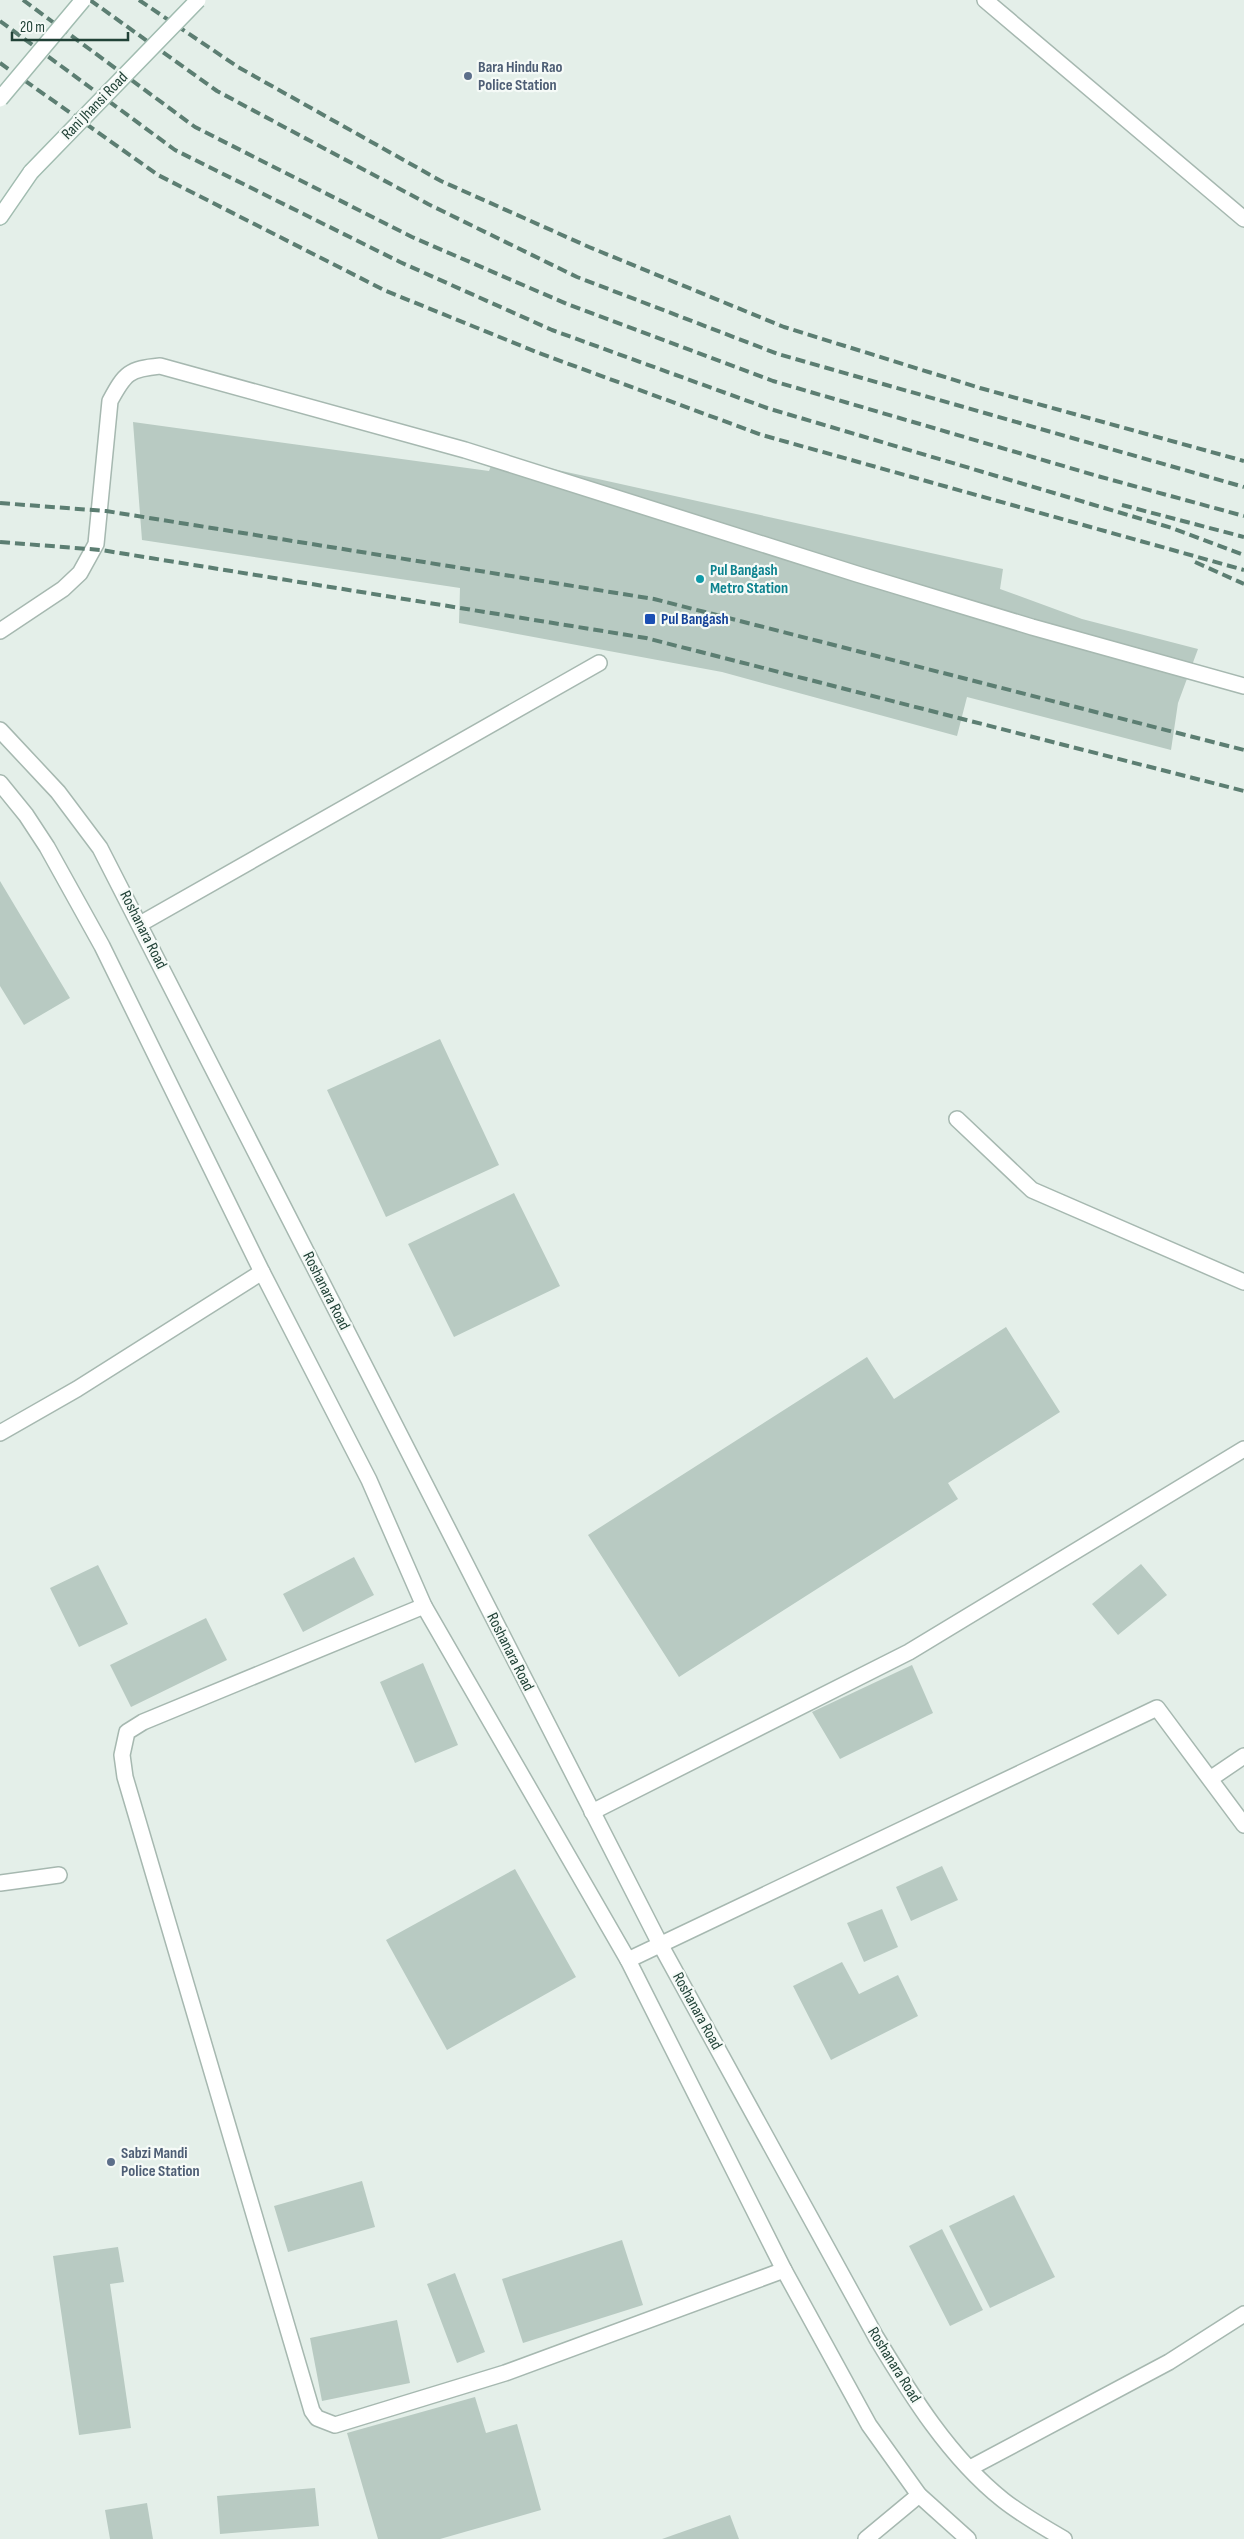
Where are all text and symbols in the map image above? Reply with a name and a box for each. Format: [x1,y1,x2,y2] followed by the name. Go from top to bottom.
[12,10,129,42] scale bar
[20,18,45,37] text: 20 m
[478,58,563,95] place label: Bara Hindu Rao Police Station
[58,68,132,144] street label: Rani Jhansi Road
[462,70,474,82] marker: Bara Hindu Rao Police Station
[710,561,788,598] place label: Pul Bangash Metro Station
[694,573,706,585] marker: Pul Bangash Metro Station
[661,610,729,629] place label: Pul Bangash
[643,612,657,626] marker: Pul Bangash
[115,888,171,972] street label: Roshanara Road
[298,1249,354,1333] street label: Roshanara Road
[482,1610,538,1694] street label: Roshanara Road
[668,1969,726,2053] street label: Roshanara Road
[121,2144,200,2181] place label: Sabzi Mandi Police Station
[105,2156,117,2168] marker: Sabzi Mandi Police Station
[863,2324,925,2406] street label: Roshanara Road

